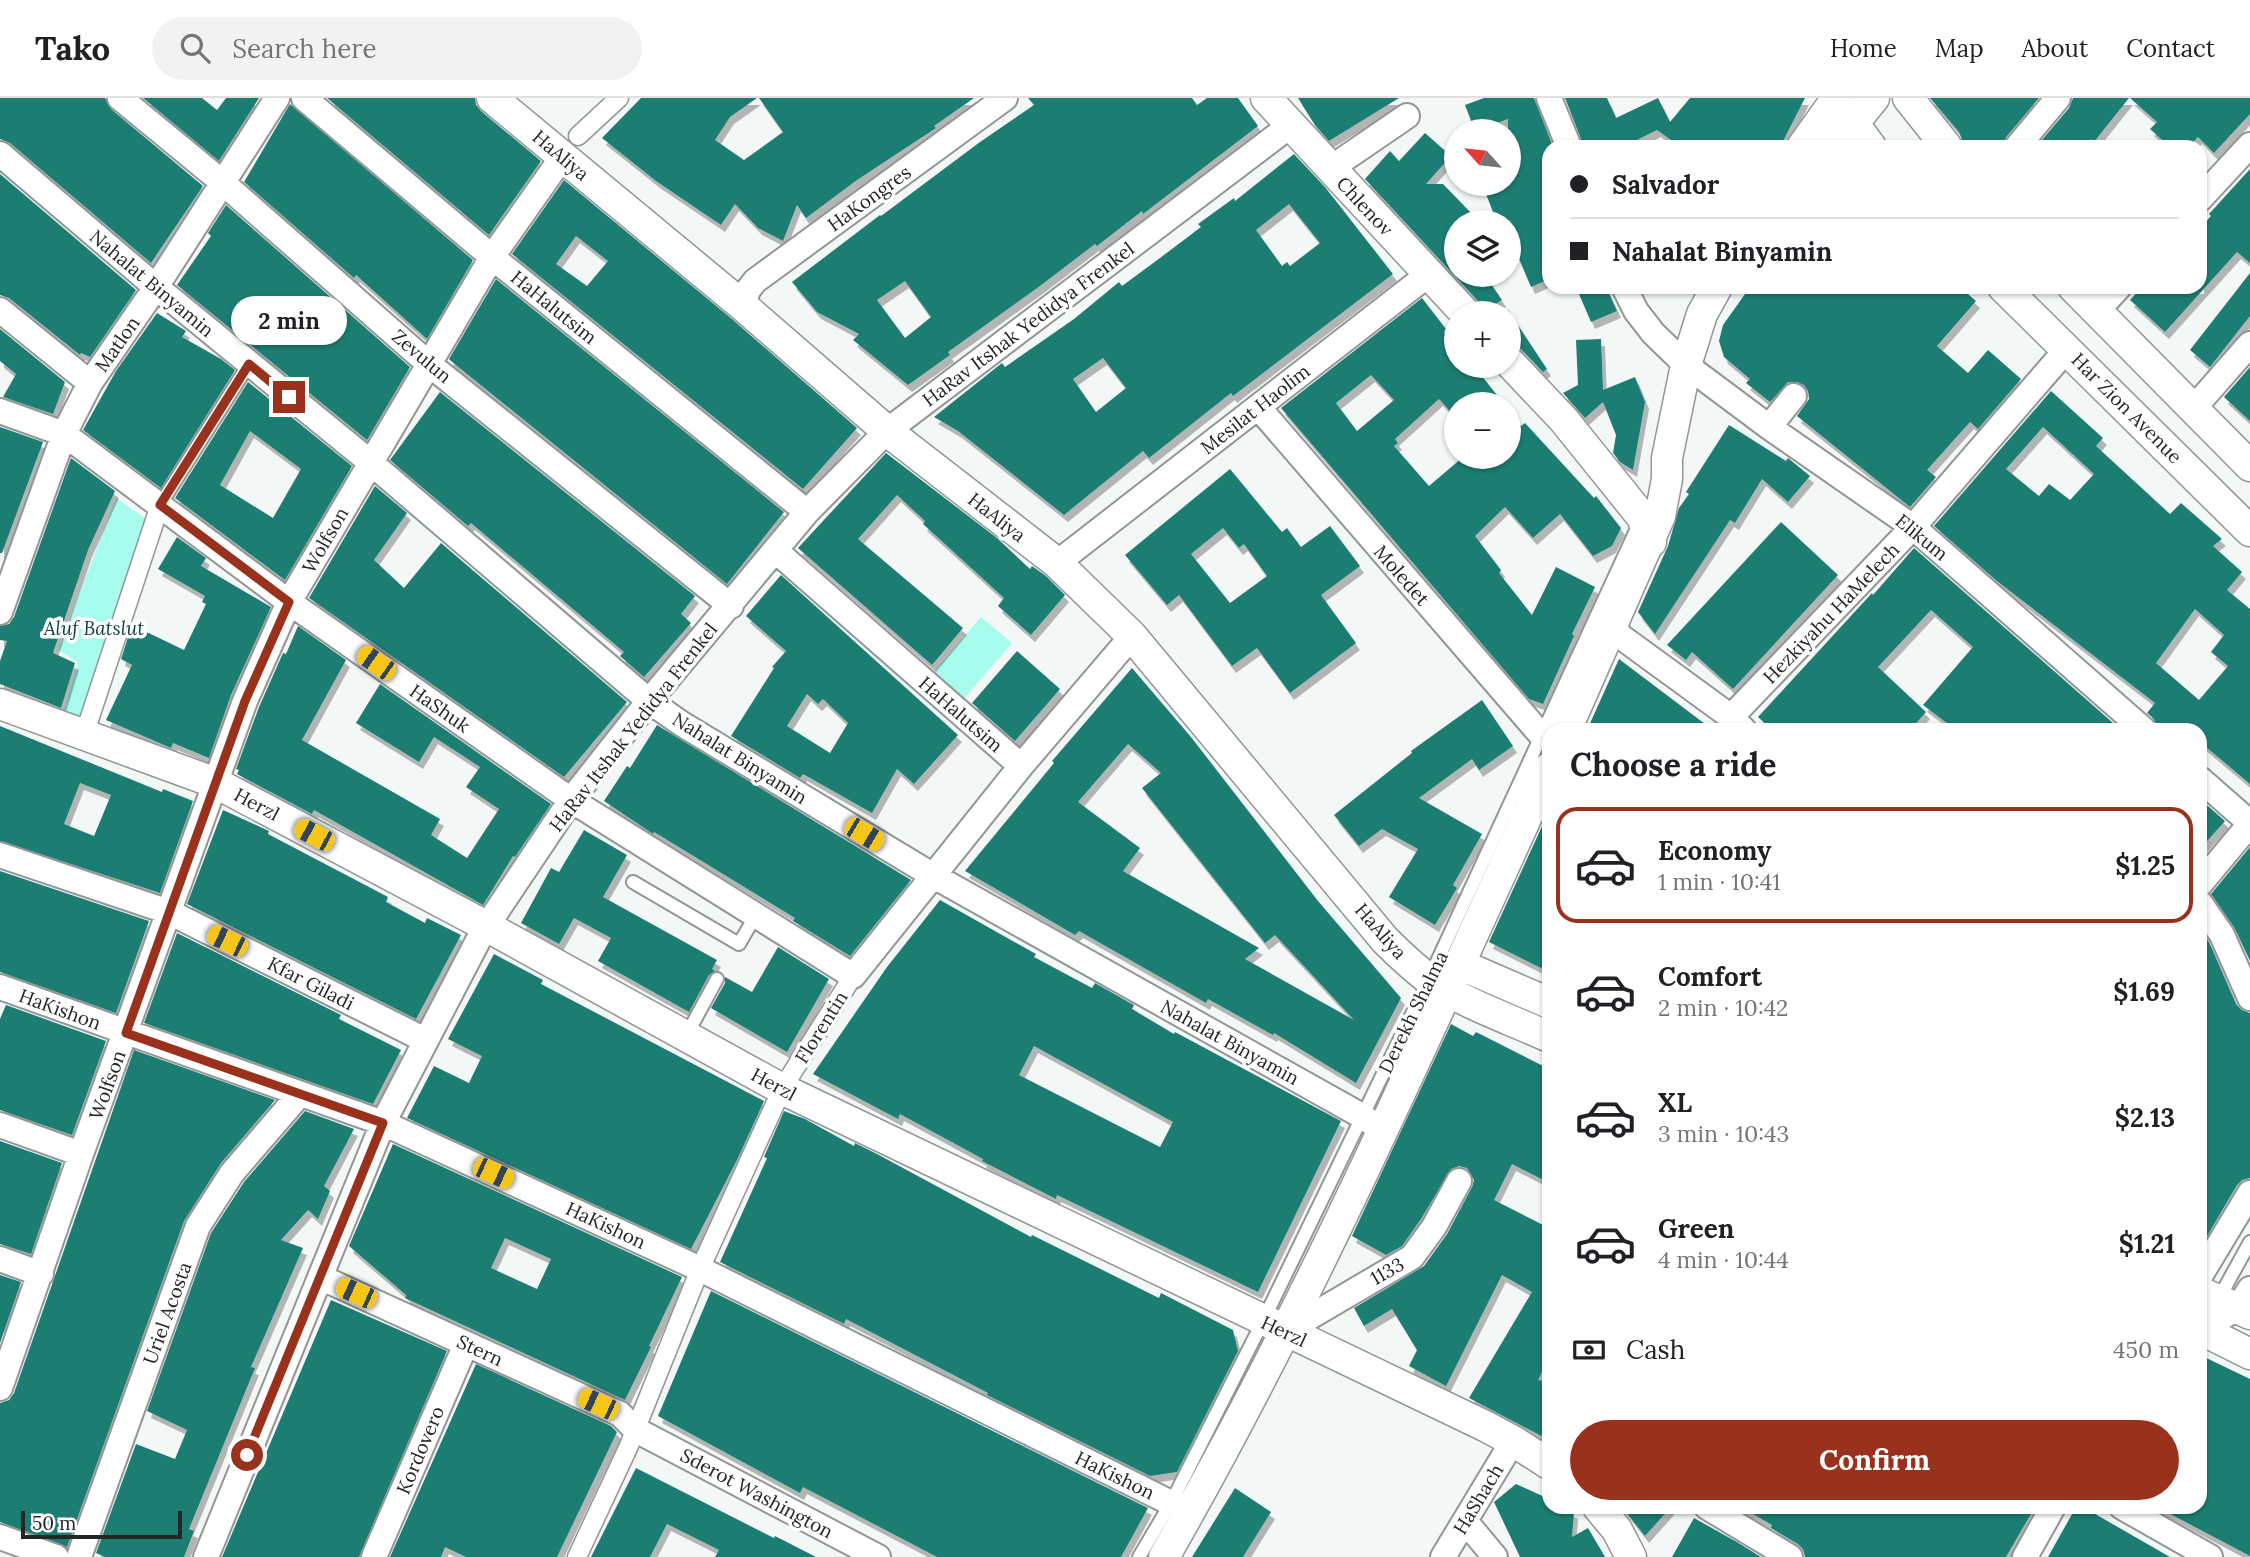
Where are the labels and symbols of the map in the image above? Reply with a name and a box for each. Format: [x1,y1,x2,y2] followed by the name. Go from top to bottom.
[1444,119,1521,196] north arrow
[528,124,594,186] street label: HaAliya
[823,160,916,236] street label: HaKongres
[1332,171,1399,241] street label: Chlenov
[85,224,219,342] street label: Nahalat Binyamin
[917,237,1139,411] street label: HaRav Itshak Yedidya Frenkel
[506,265,602,349] street label: HaHalutsim
[231,296,347,344] callout: 2 min
[89,312,145,376] street label: Matlon
[387,324,457,388] street label: Zevulun
[2067,348,2187,468] street label: Har Zion Avenue
[1196,359,1314,459] street label: Mesilat Haolim
[273,381,305,413] route end
[963,487,1031,547] street label: HaAliya
[297,503,353,577] street label: Wolfson
[1891,509,1953,565] street label: Elikum
[1758,538,1904,688] street label: Hezkiyahu HaMelech
[1369,540,1435,611] street label: Moledet
[43,616,144,640] park label: Aluf Batslut
[544,618,722,836] street label: HaRav Itshak Yedidya Frenkel
[353,642,400,684] car
[914,671,1008,757] street label: HaHalutsim
[405,679,475,738] street label: HaShuk
[668,707,812,809] street label: Nahalat Binyamin
[230,782,284,826] street label: Herzl
[841,814,888,854] car
[291,816,338,854] car
[1350,898,1412,964] street label: HaAliya
[204,922,251,960] car
[1373,947,1453,1077] street label: Derekh Shalma
[264,951,358,1015] street label: Kfar Giladi
[16,983,104,1035] street label: HaKishon
[789,986,853,1068] street label: Florentin
[1157,994,1303,1090] street label: Nahalat Binyamin
[83,1047,131,1123] street label: Wolfson
[747,1062,801,1106] street label: Herzl
[470,1155,517,1191] car
[562,1196,650,1254] street label: HaKishon
[1366,1252,1408,1290] street label: 1133
[137,1258,197,1368] street label: Uriel Acosta
[333,1275,380,1311] car
[1257,1310,1311,1352] street label: Herzl
[453,1329,507,1371] street label: Stern
[575,1386,622,1422] car
[391,1402,449,1498] street label: Kordovero
[231,1439,263,1471] route start
[677,1443,837,1543] street label: Sderot Washington
[1071,1445,1159,1505] street label: HaKishon
[1448,1459,1508,1539] street label: HaShach
[21,1508,182,1540] scale bar

